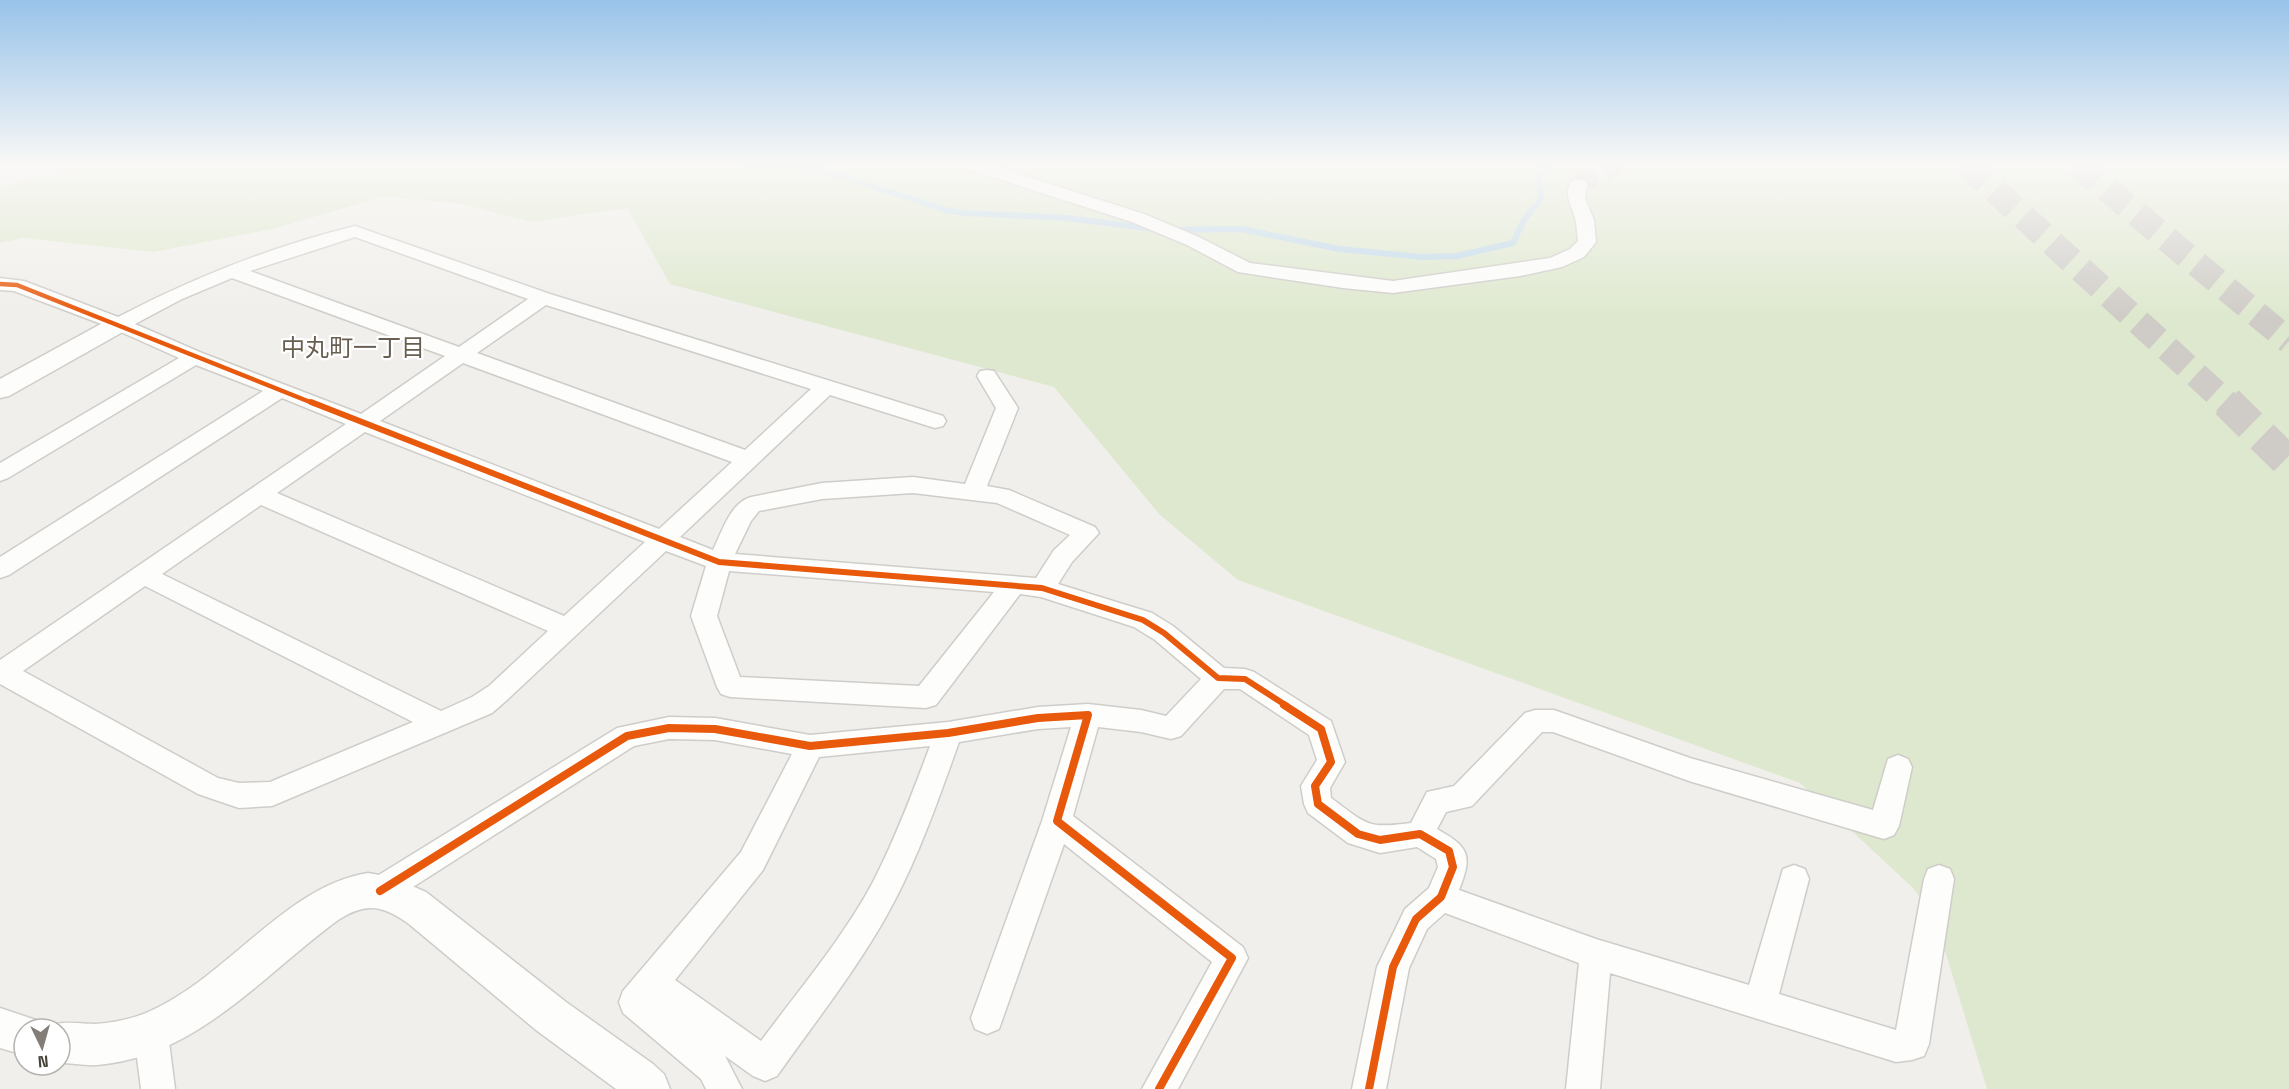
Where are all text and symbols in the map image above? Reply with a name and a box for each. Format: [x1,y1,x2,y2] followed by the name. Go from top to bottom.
[281,332,425,363] district label: 中丸町一丁目
[12,1017,72,1077] north arrow
[37,1051,50,1072] text: N

